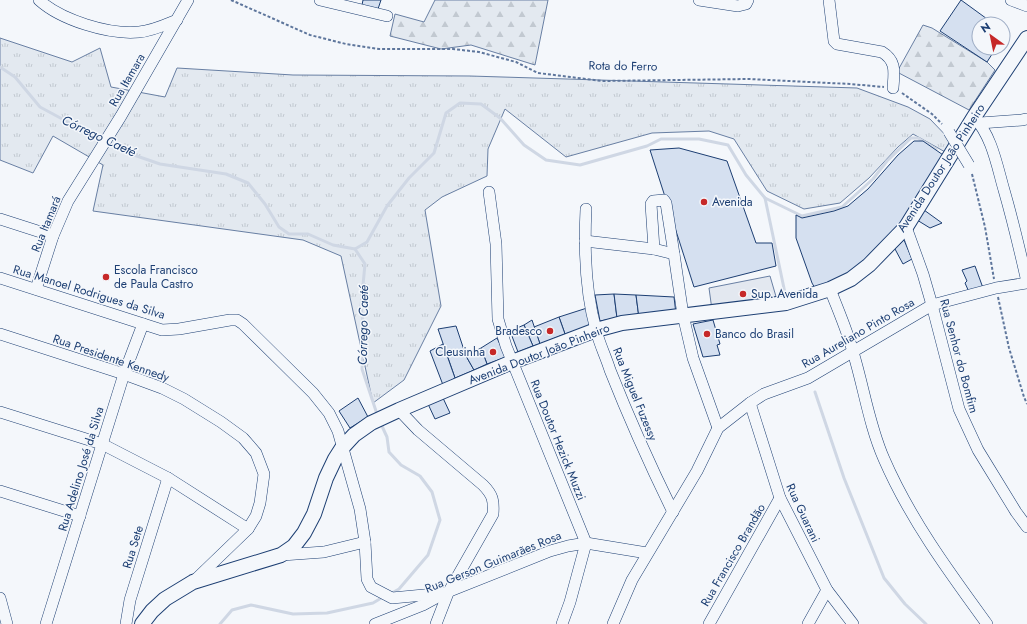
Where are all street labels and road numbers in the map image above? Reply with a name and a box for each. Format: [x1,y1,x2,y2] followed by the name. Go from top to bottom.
[104,50,150,110] street label: Rua Itamara
[588,56,658,76] street label: Rota do Ferro
[893,100,990,236] street label: Avenida Doutor João Pinheiro
[27,193,65,255] street label: Rua Itamará
[11,260,167,324] street label: Rua Manoel Rodrigues da Silva
[798,293,918,373] street label: Rua Aureliano Pinto Rosa
[935,297,983,415] street label: Rua Senhor do Bomfim
[466,319,613,389] street label: Avenida Doutor João Pinheiro
[50,330,172,387] street label: Rua Presidente Kennedy
[608,345,662,444] street label: Rua Miguel Fuzessy
[526,377,590,503] street label: Rua Doutor Hezick Muzzi
[53,404,109,534] street label: Rua Adelino José da Silva
[782,481,824,545] street label: Rua Guarani
[696,500,770,610] street label: Rua Francisco Brandão
[118,523,148,571] street label: Rua Sete
[422,526,564,598] street label: Rua Gerson Guimarães Rosa

